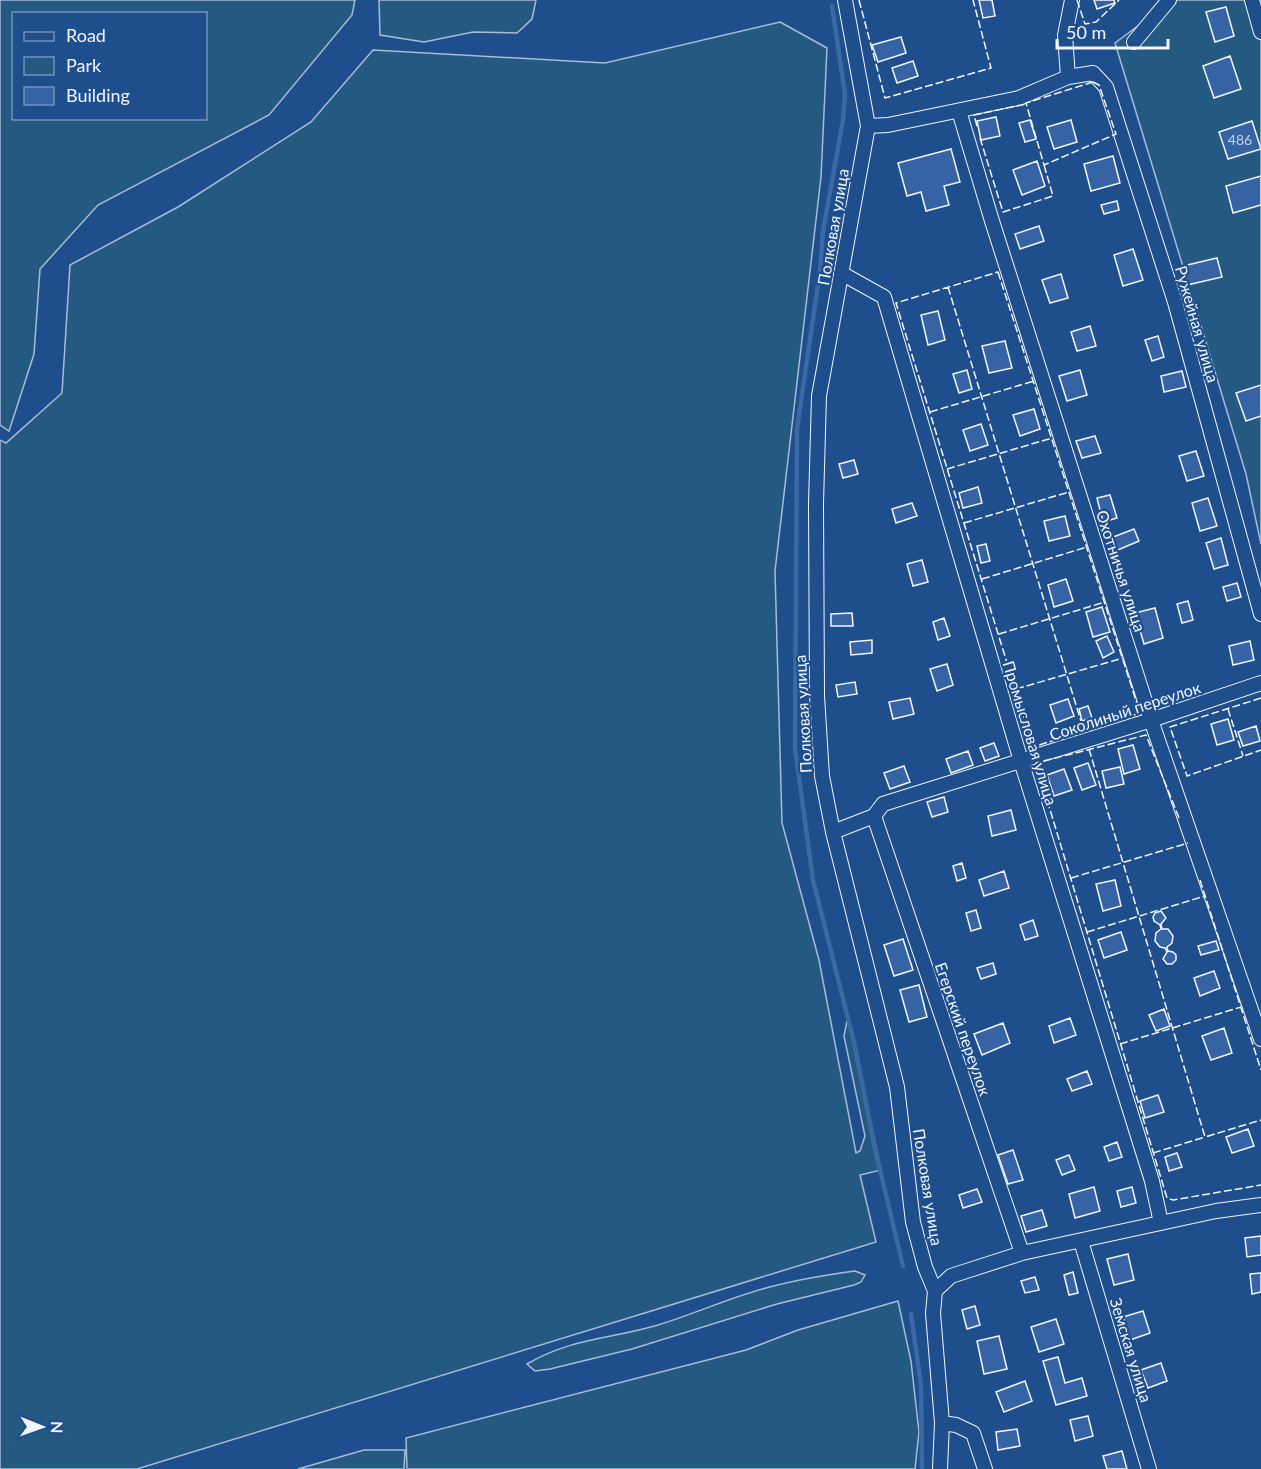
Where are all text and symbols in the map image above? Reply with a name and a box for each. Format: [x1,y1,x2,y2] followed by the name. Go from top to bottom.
[12,12,207,120] legend
[1057,12,1168,50] scale bar
[1066,21,1106,43] text: 50 m
[66,24,106,46] text: Road
[66,54,102,76] text: Park
[66,84,130,106] text: Building
[1228,131,1252,148] house number: 486
[813,167,852,287] street label: Полковая улица
[1172,263,1223,384] street label: Ружейная улица
[1093,508,1150,634] street label: Охотничья улица
[790,654,815,774] street label: Полковая улица
[999,658,1062,807] street label: Промысловая улица
[1047,677,1203,744] street label: Соколиный переулок
[932,960,995,1099] street label: Егерский переулок
[910,1127,947,1247] street label: Полковая улица
[1107,1295,1156,1404] street label: Земская улица
[12,1397,72,1457] north arrow
[48,1421,67,1434] text: N

